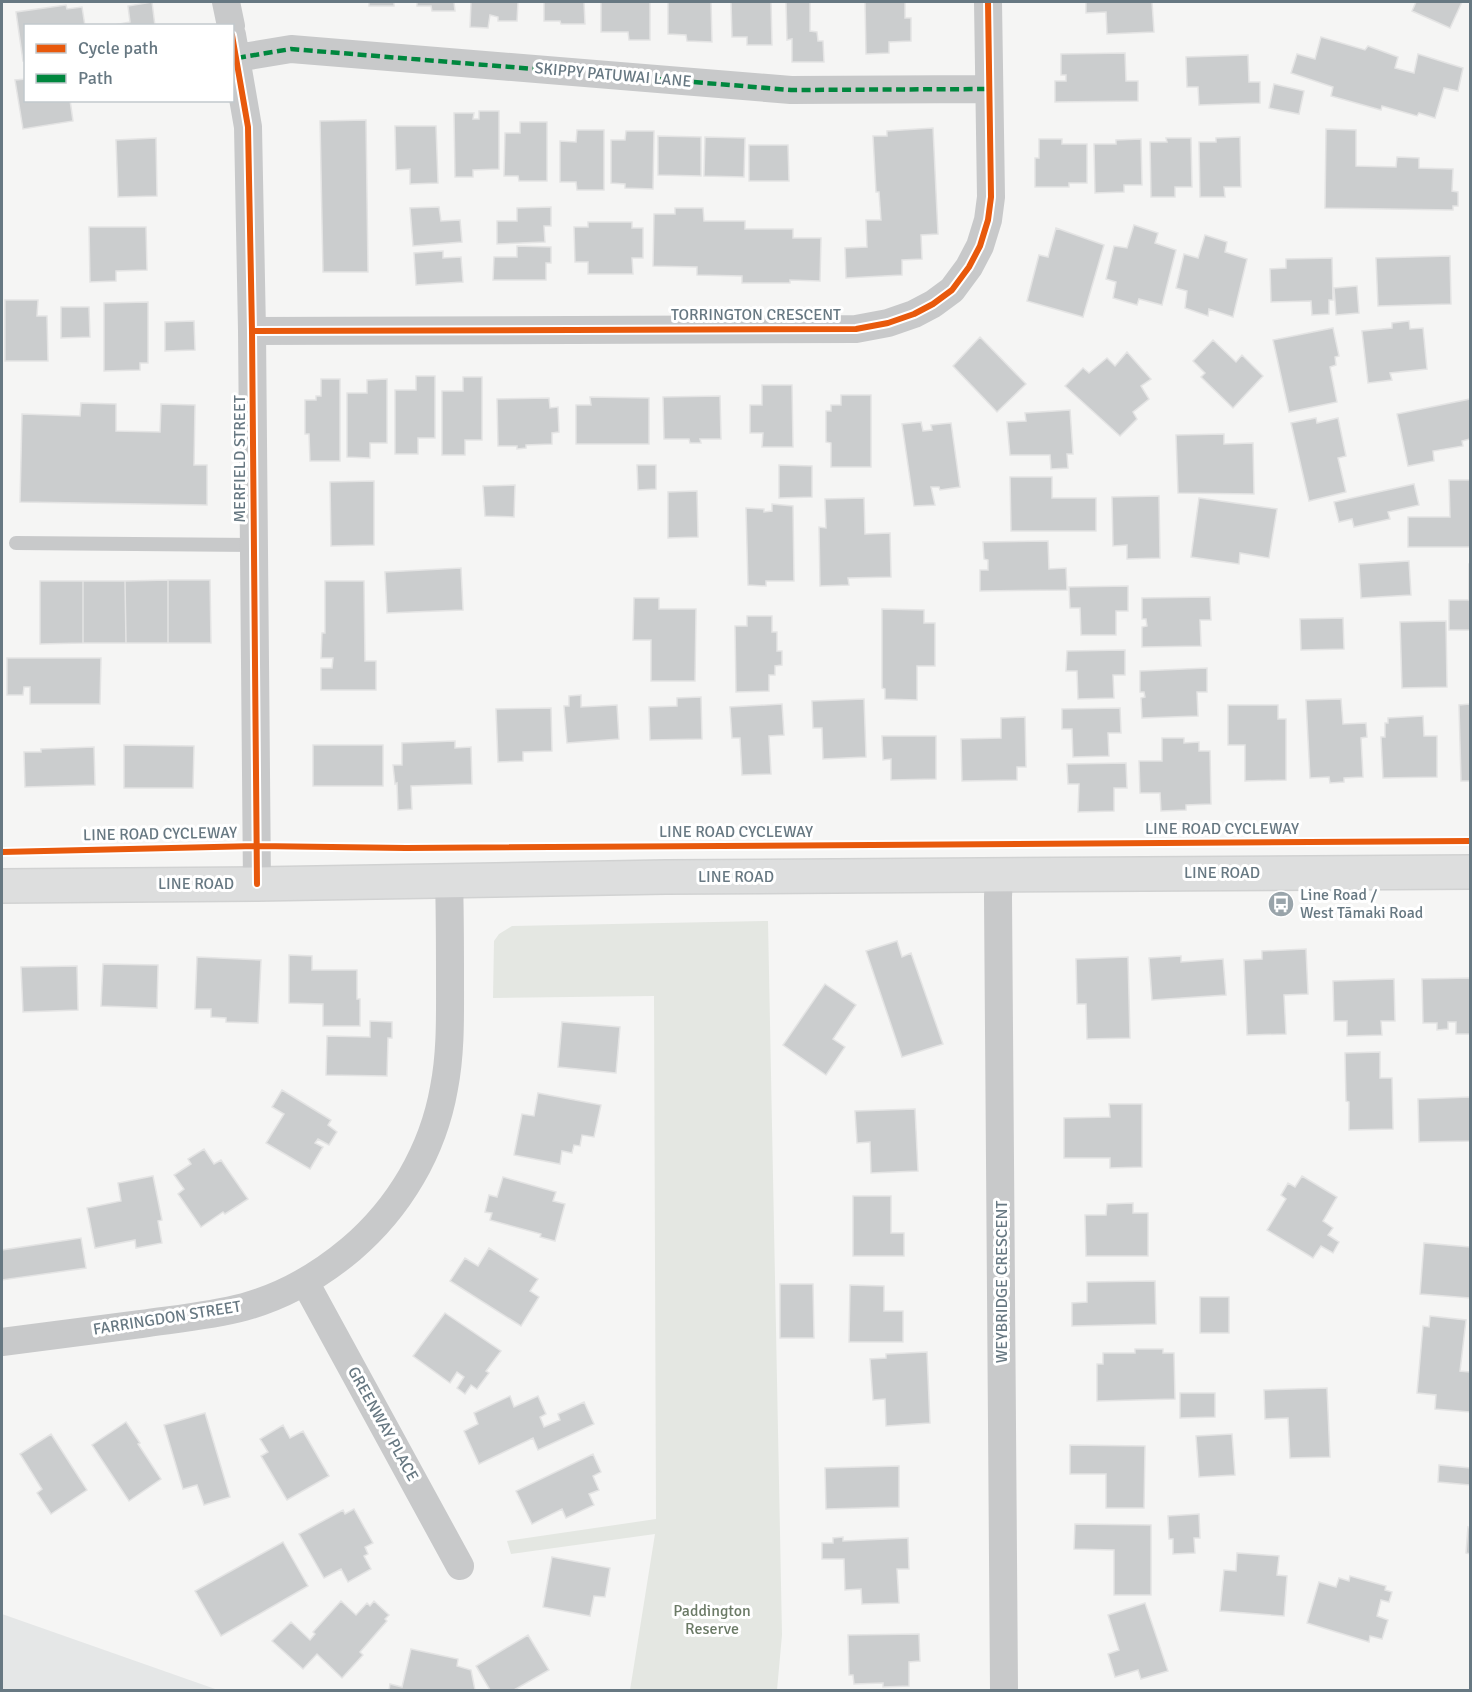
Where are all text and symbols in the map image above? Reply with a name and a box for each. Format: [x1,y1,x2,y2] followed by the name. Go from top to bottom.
[24,24,234,102] legend
[78,37,158,59] text: Cycle path
[534,58,692,92] street label: SKIPPY PATUWAI LANE
[78,67,113,89] text: Path
[671,305,841,325] street label: TORRINGTON CRESCENT
[230,395,250,523] street label: MERFIELD STREET
[1145,819,1299,839] street label: LINE ROAD CYCLEWAY
[659,822,813,842] street label: LINE ROAD CYCLEWAY
[83,823,237,845] street label: LINE ROAD CYCLEWAY
[1184,863,1260,883] street label: LINE ROAD
[698,867,774,887] street label: LINE ROAD
[158,874,234,894] street label: LINE ROAD
[1300,885,1423,923] place label: Line Road / West Tāmaki Road
[1266,889,1296,919] bus stop icon: Line Road / West Tāmaki Road
[992,1201,1012,1363] street label: WEYBRIDGE CRESCENT
[92,1296,242,1340] street label: FARRINGDON STREET
[343,1363,423,1485] street label: GREENWAY PLACE
[673,1601,751,1639] park label: Paddington Reserve

